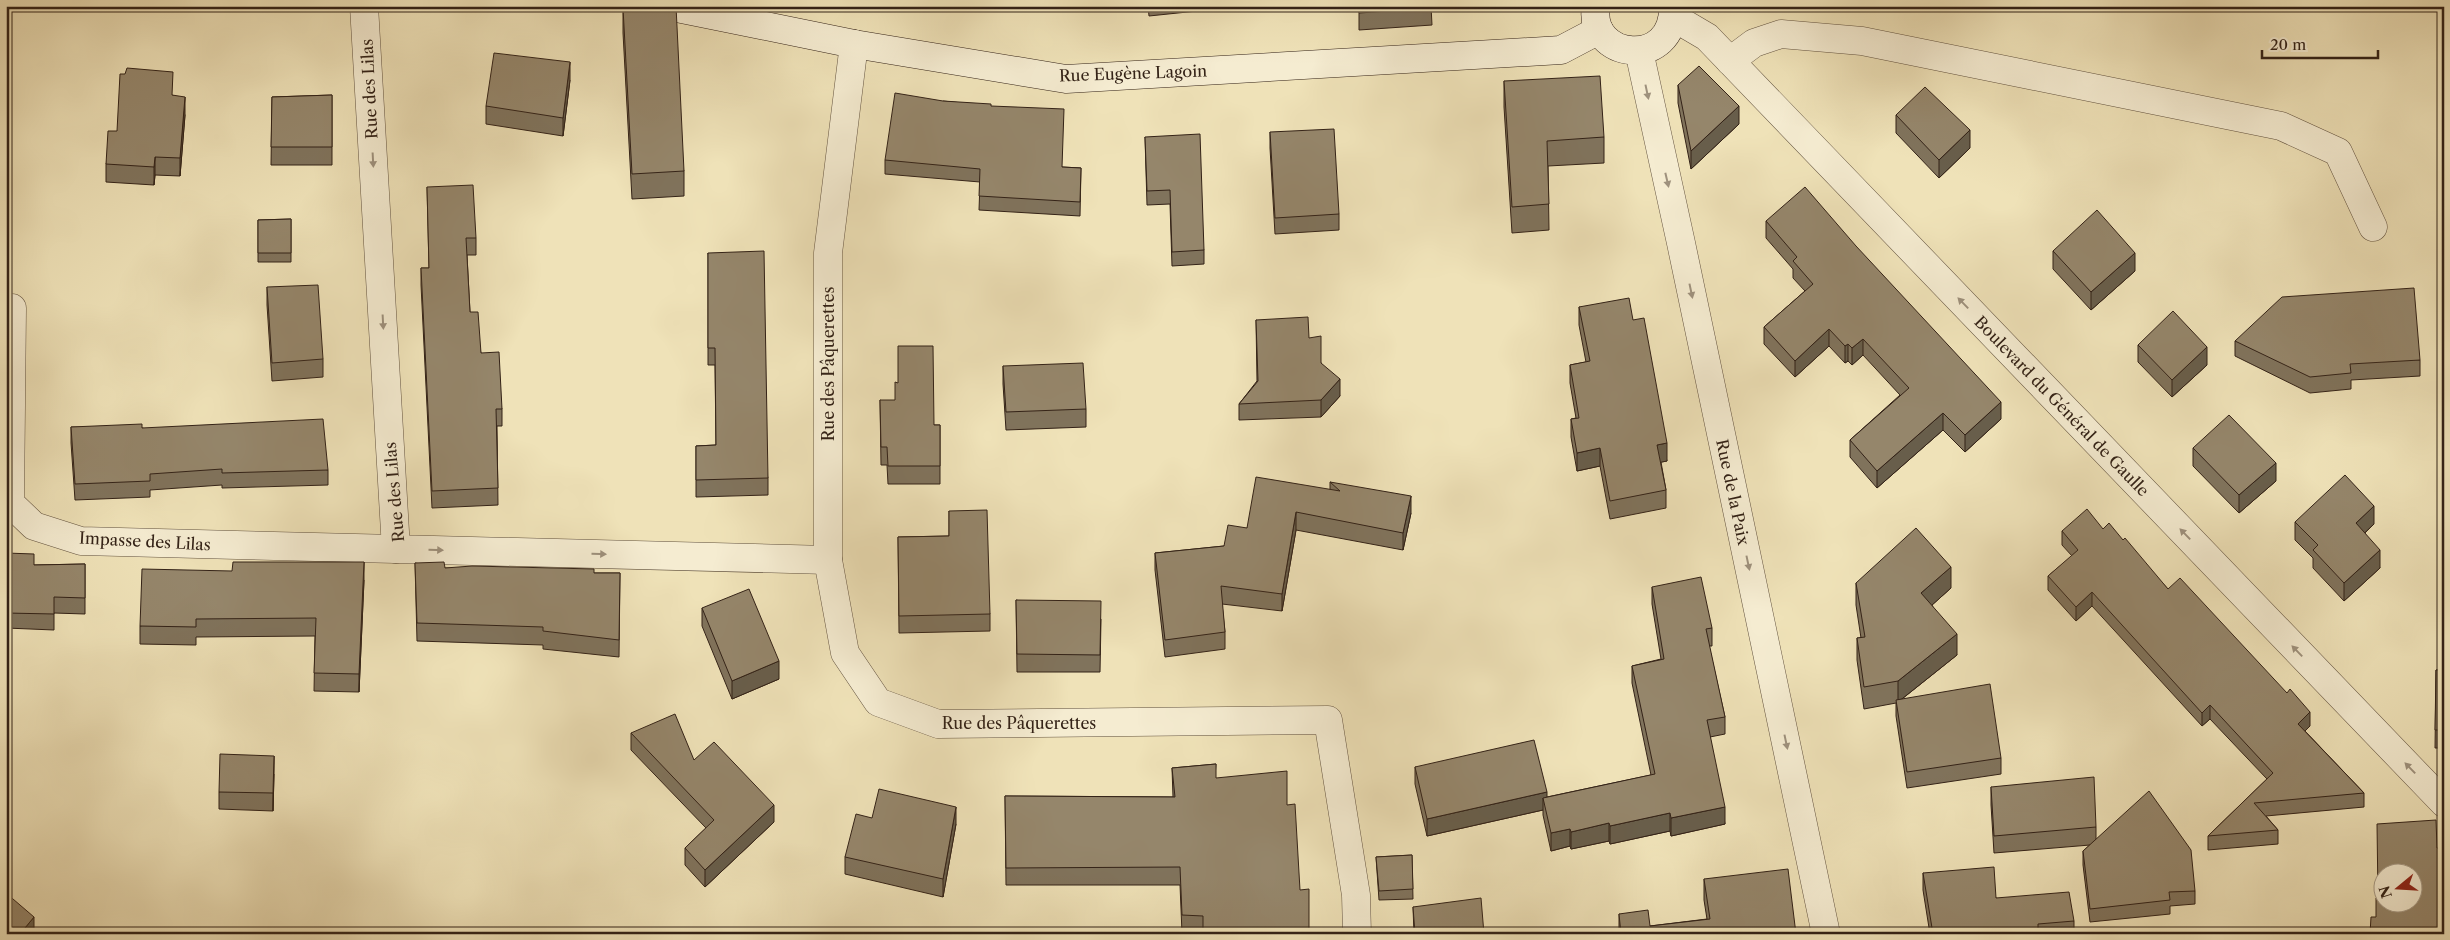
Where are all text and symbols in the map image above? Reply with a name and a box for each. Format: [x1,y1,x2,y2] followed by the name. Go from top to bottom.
[2262,28,2379,60] scale bar
[2270,35,2306,54] text: 20 m
[356,38,382,140] street label: Rue des Lilas
[1059,60,1207,86] street label: Rue Eugène Lagoin
[1643,84,1651,99] one-way arrow
[370,152,378,168] one-way arrow
[1663,172,1671,188] one-way arrow
[1687,283,1695,298] one-way arrow
[818,287,838,441] street label: Rue des Pâquerettes
[1957,297,1969,309] one-way arrow
[1970,312,2154,500] street label: Boulevard du Général de Gaulle
[379,314,387,330] one-way arrow
[1712,437,1754,548] street label: Rue de la Paix
[380,441,408,543] street label: Rue des Lilas
[79,528,211,554] street label: Impasse des Lilas
[2179,528,2191,540] one-way arrow
[429,546,445,554] one-way arrow
[591,550,607,558] one-way arrow
[1744,556,1752,571] one-way arrow
[2291,645,2303,657] one-way arrow
[942,713,1096,733] street label: Rue des Pâquerettes
[1782,735,1790,750] one-way arrow
[2404,762,2416,774] one-way arrow
[2372,862,2422,912] north arrow
[2375,883,2396,901] text: N

